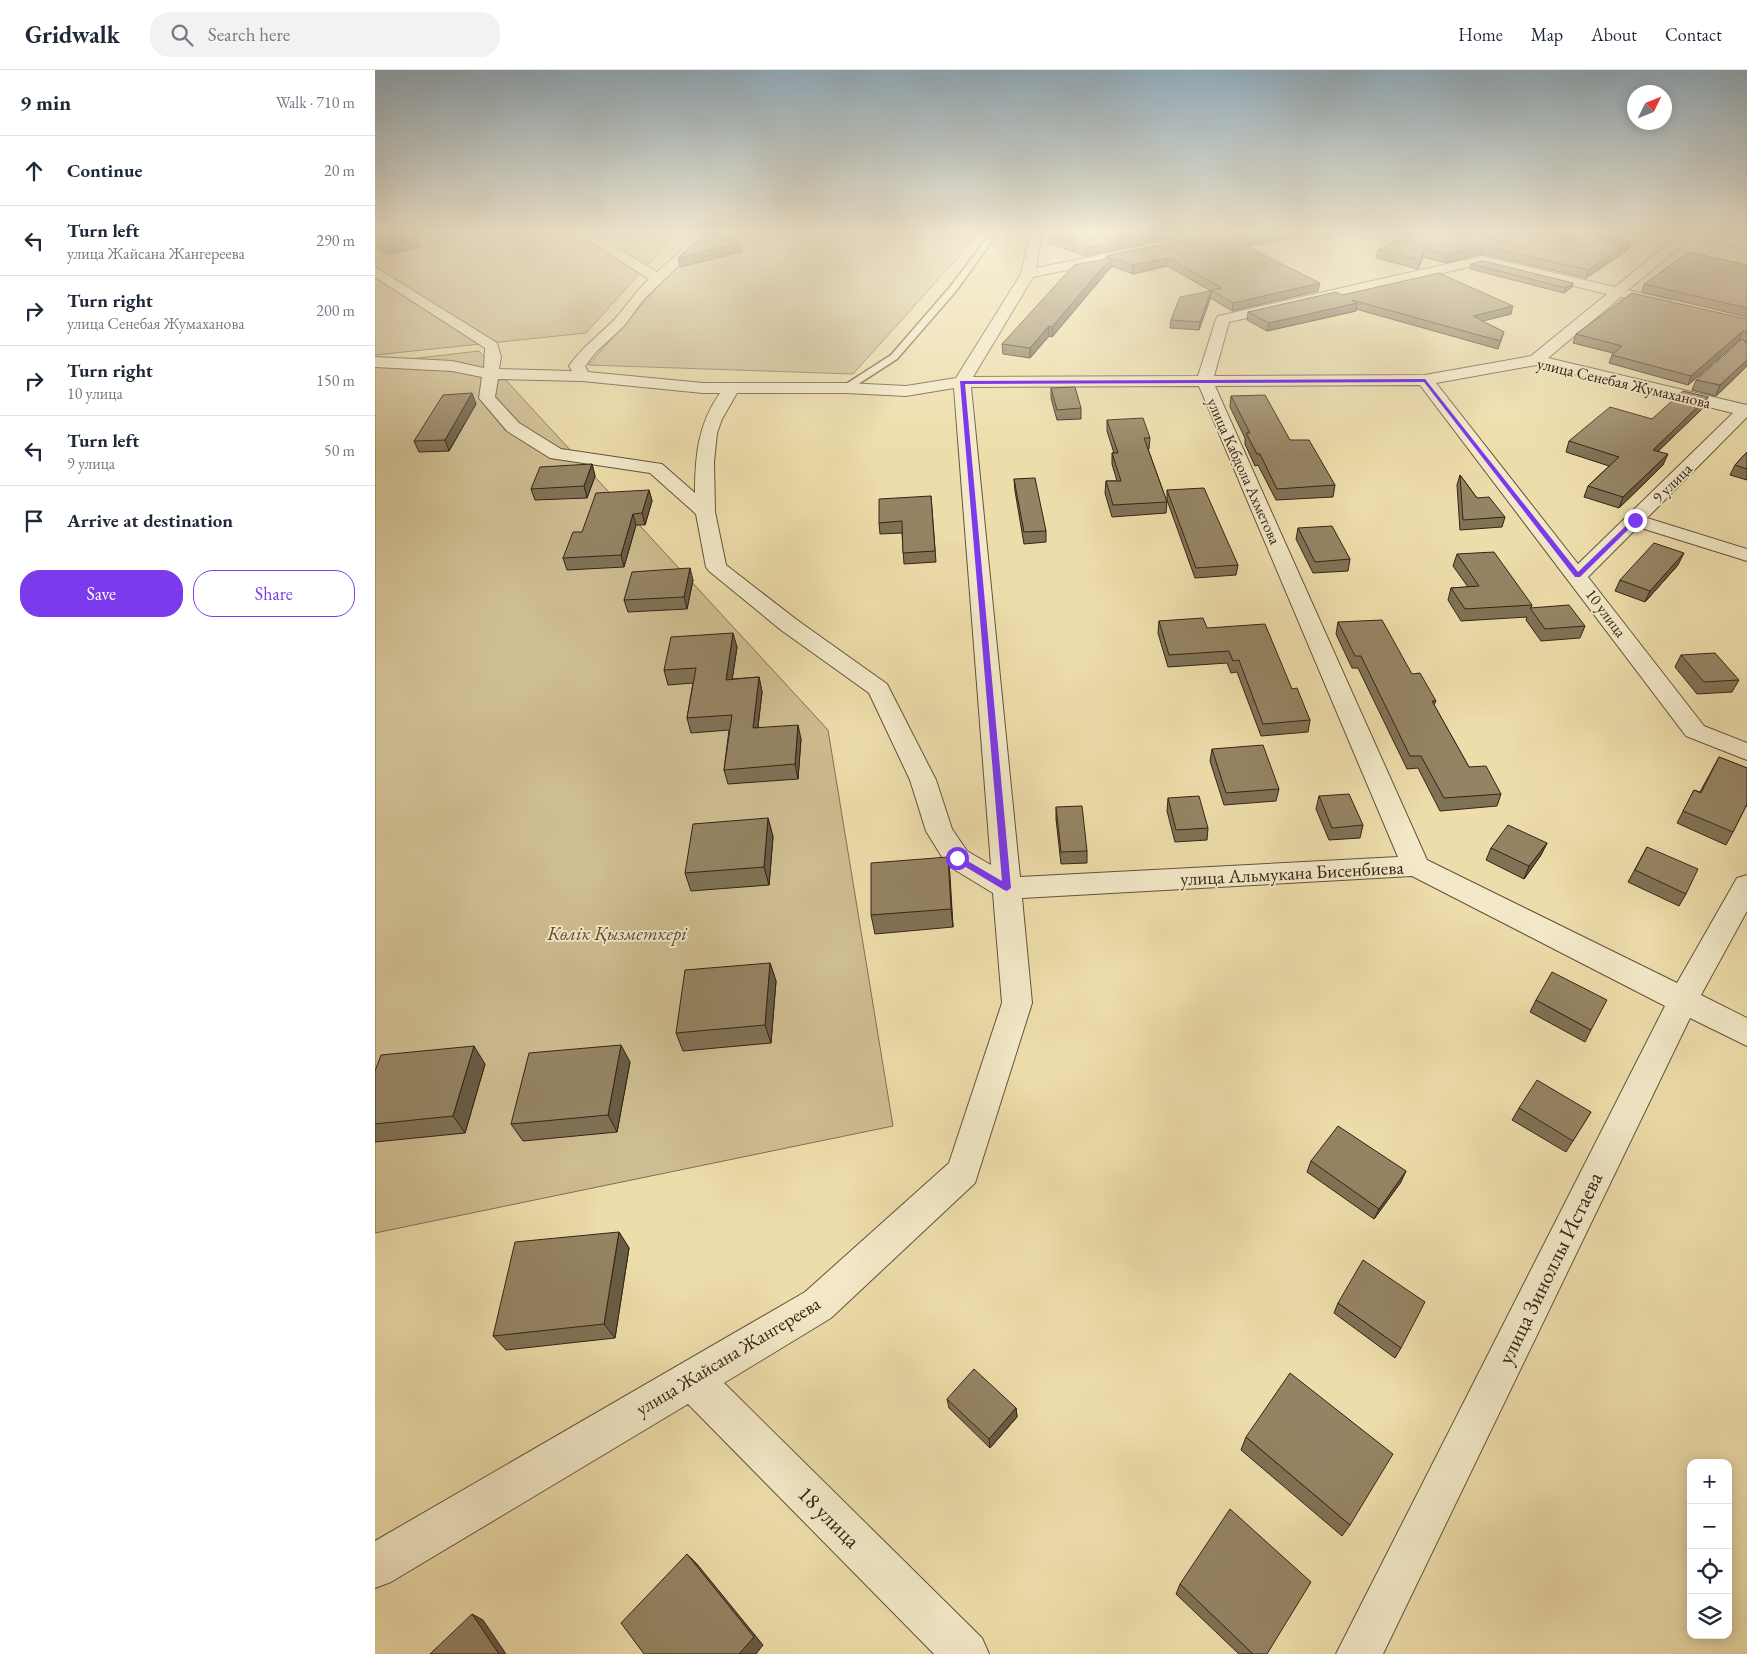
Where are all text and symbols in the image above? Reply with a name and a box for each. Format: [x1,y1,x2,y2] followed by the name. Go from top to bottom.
[150,12,500,57] search box
[25,19,120,50] text: Gridwalk
[168,21,196,49] icon: search
[208,22,290,47] text: Search here
[1458,23,1503,46] text: Home
[1531,23,1563,46] text: Map
[1591,23,1637,46] text: About
[1665,23,1722,46] text: Contact
[1627,85,1672,130] north arrow
[20,89,71,116] text: 9 min
[276,92,355,113] text: Walk · 710 m
[20,157,48,185] icon: ahead
[67,158,142,183] text: Continue
[324,160,355,181] text: 20 m
[67,218,139,243] text: Turn left
[20,227,48,255] icon: left
[316,230,355,251] text: 290 m
[67,243,245,264] text: улица Жайсана Жангереева
[67,288,153,313] text: Turn right
[20,297,48,325] icon: right
[316,300,355,321] text: 200 m
[67,313,245,334] text: улица Сенебая Жумаханова
[1535,353,1713,413] street label: улица Сенебая Жумаханова
[67,358,153,383] text: Turn right
[20,367,48,395] icon: right
[316,370,355,391] text: 150 m
[67,383,123,404] text: 10 улица
[1202,394,1286,548] street label: улица Кабдола Ахметова
[67,428,139,453] text: Turn left
[20,437,48,465] icon: left
[324,440,355,461] text: 50 m
[67,453,115,474] text: 9 улица
[1648,458,1697,507] street label: 9 улица
[20,507,48,535] icon: arrive
[67,508,233,533] text: Arrive at destination
[1624,509,1647,532] route end
[20,570,183,617] button: Save
[193,570,355,617] button: Share
[1581,584,1632,642] street label: 10 улица
[946,847,969,870] route start
[1180,855,1405,891] street label: улица Альмукана Бисенбиева
[546,921,688,946] park label: Көлік Қызметкері
[1491,1167,1609,1369] street label: улица Зиноллы Истаева
[631,1291,825,1421] street label: улица Жайсана Жангереева
[1687,1459,1732,1639] map controls
[1687,1459,1732,1504] button: +
[792,1480,867,1555] street label: 18 улица
[1687,1504,1732,1549] button: −
[1687,1549,1732,1594] button: locate
[1687,1594,1732,1639] button: layers

